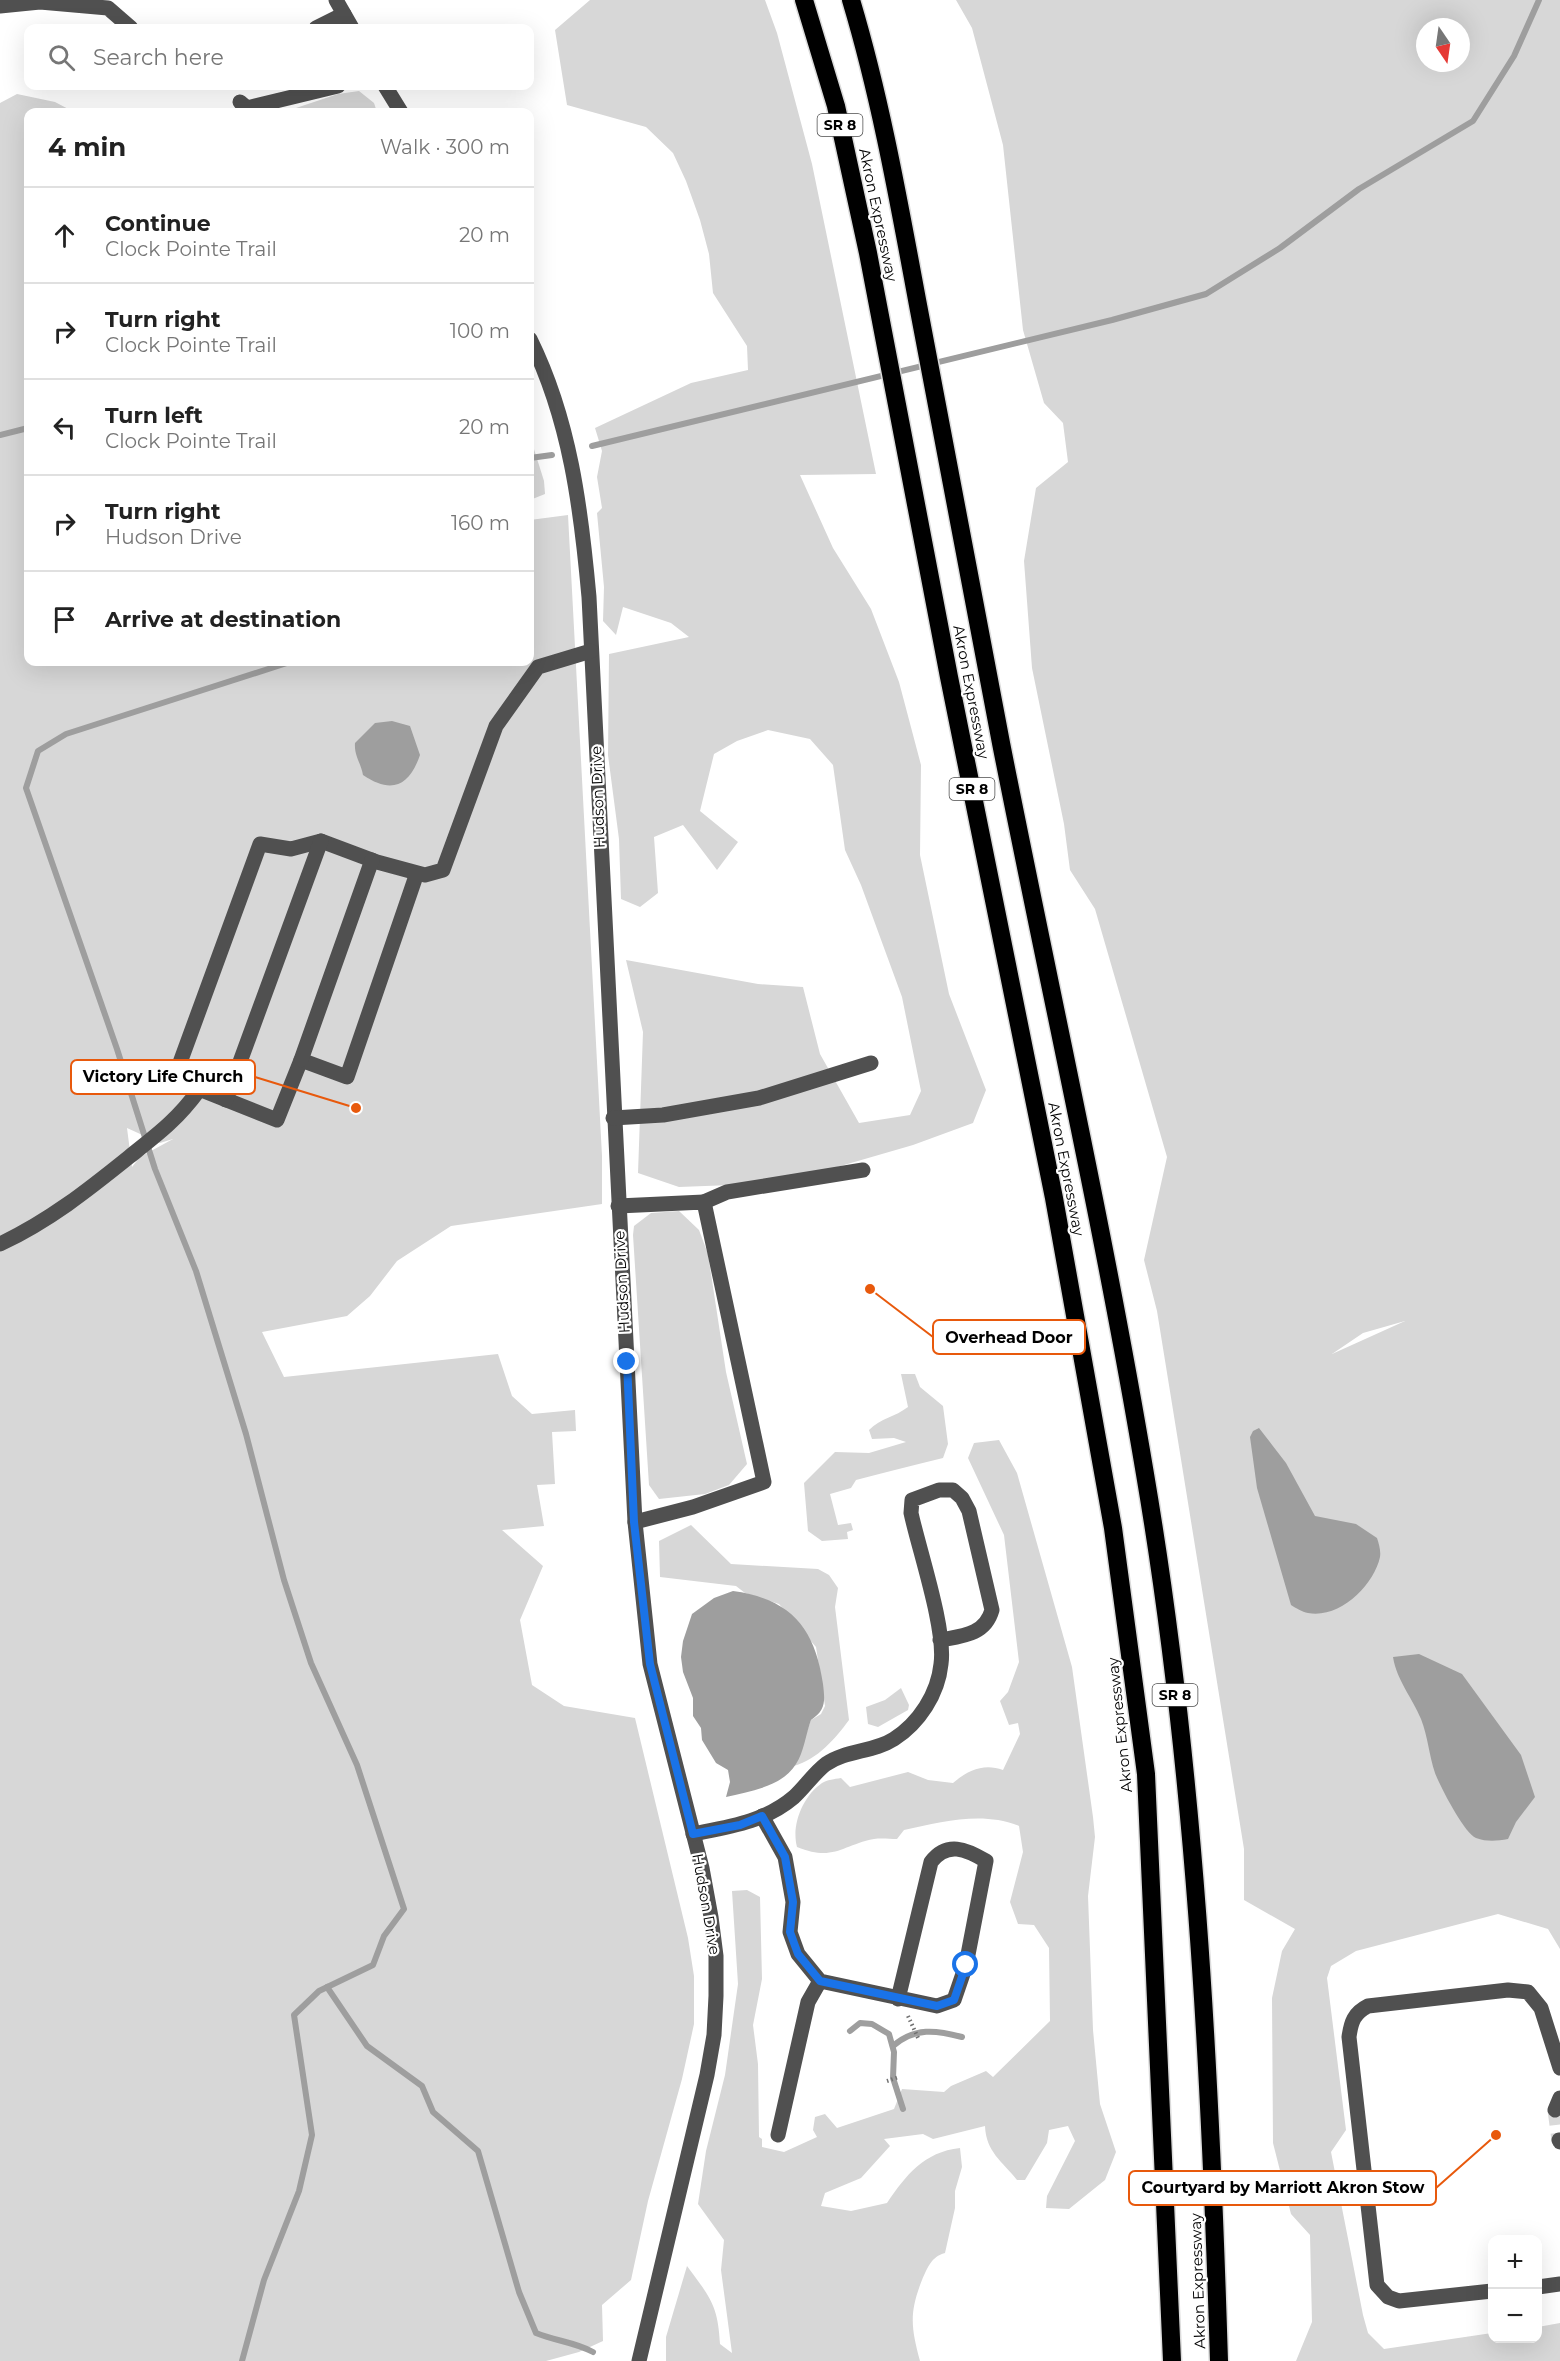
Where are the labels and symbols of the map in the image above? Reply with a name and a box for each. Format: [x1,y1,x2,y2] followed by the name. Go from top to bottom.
[1416,18,1470,72] north arrow
[818,114,862,136] road number: SR 8
[855,146,902,284] street label: Akron Expressway
[949,623,994,761] street label: Akron Expressway
[586,745,609,849] street label: Hudson Drive
[950,778,994,800] road number: SR 8
[71,1060,255,1094] callout: Victory Life Church
[82,1067,243,1086] text: Victory Life Church
[1044,1100,1089,1238] street label: Akron Expressway
[609,1230,634,1334] street label: Hudson Drive
[933,1320,1085,1354] callout: Overhead Door
[945,1328,1073,1347] text: Overhead Door
[613,1348,639,1374] route end
[1103,1656,1136,1794] street label: Akron Expressway
[1152,1684,1198,1706] road number: SR 8
[688,1852,725,1956] street label: Hudson Drive
[952,1951,978,1977] route start
[1129,2171,1436,2205] callout: Courtyard by Marriott Akron Stow
[1142,2178,1424,2197] text: Courtyard by Marriott Akron Stow
[1186,2212,1209,2349] street label: Akron Expressway

